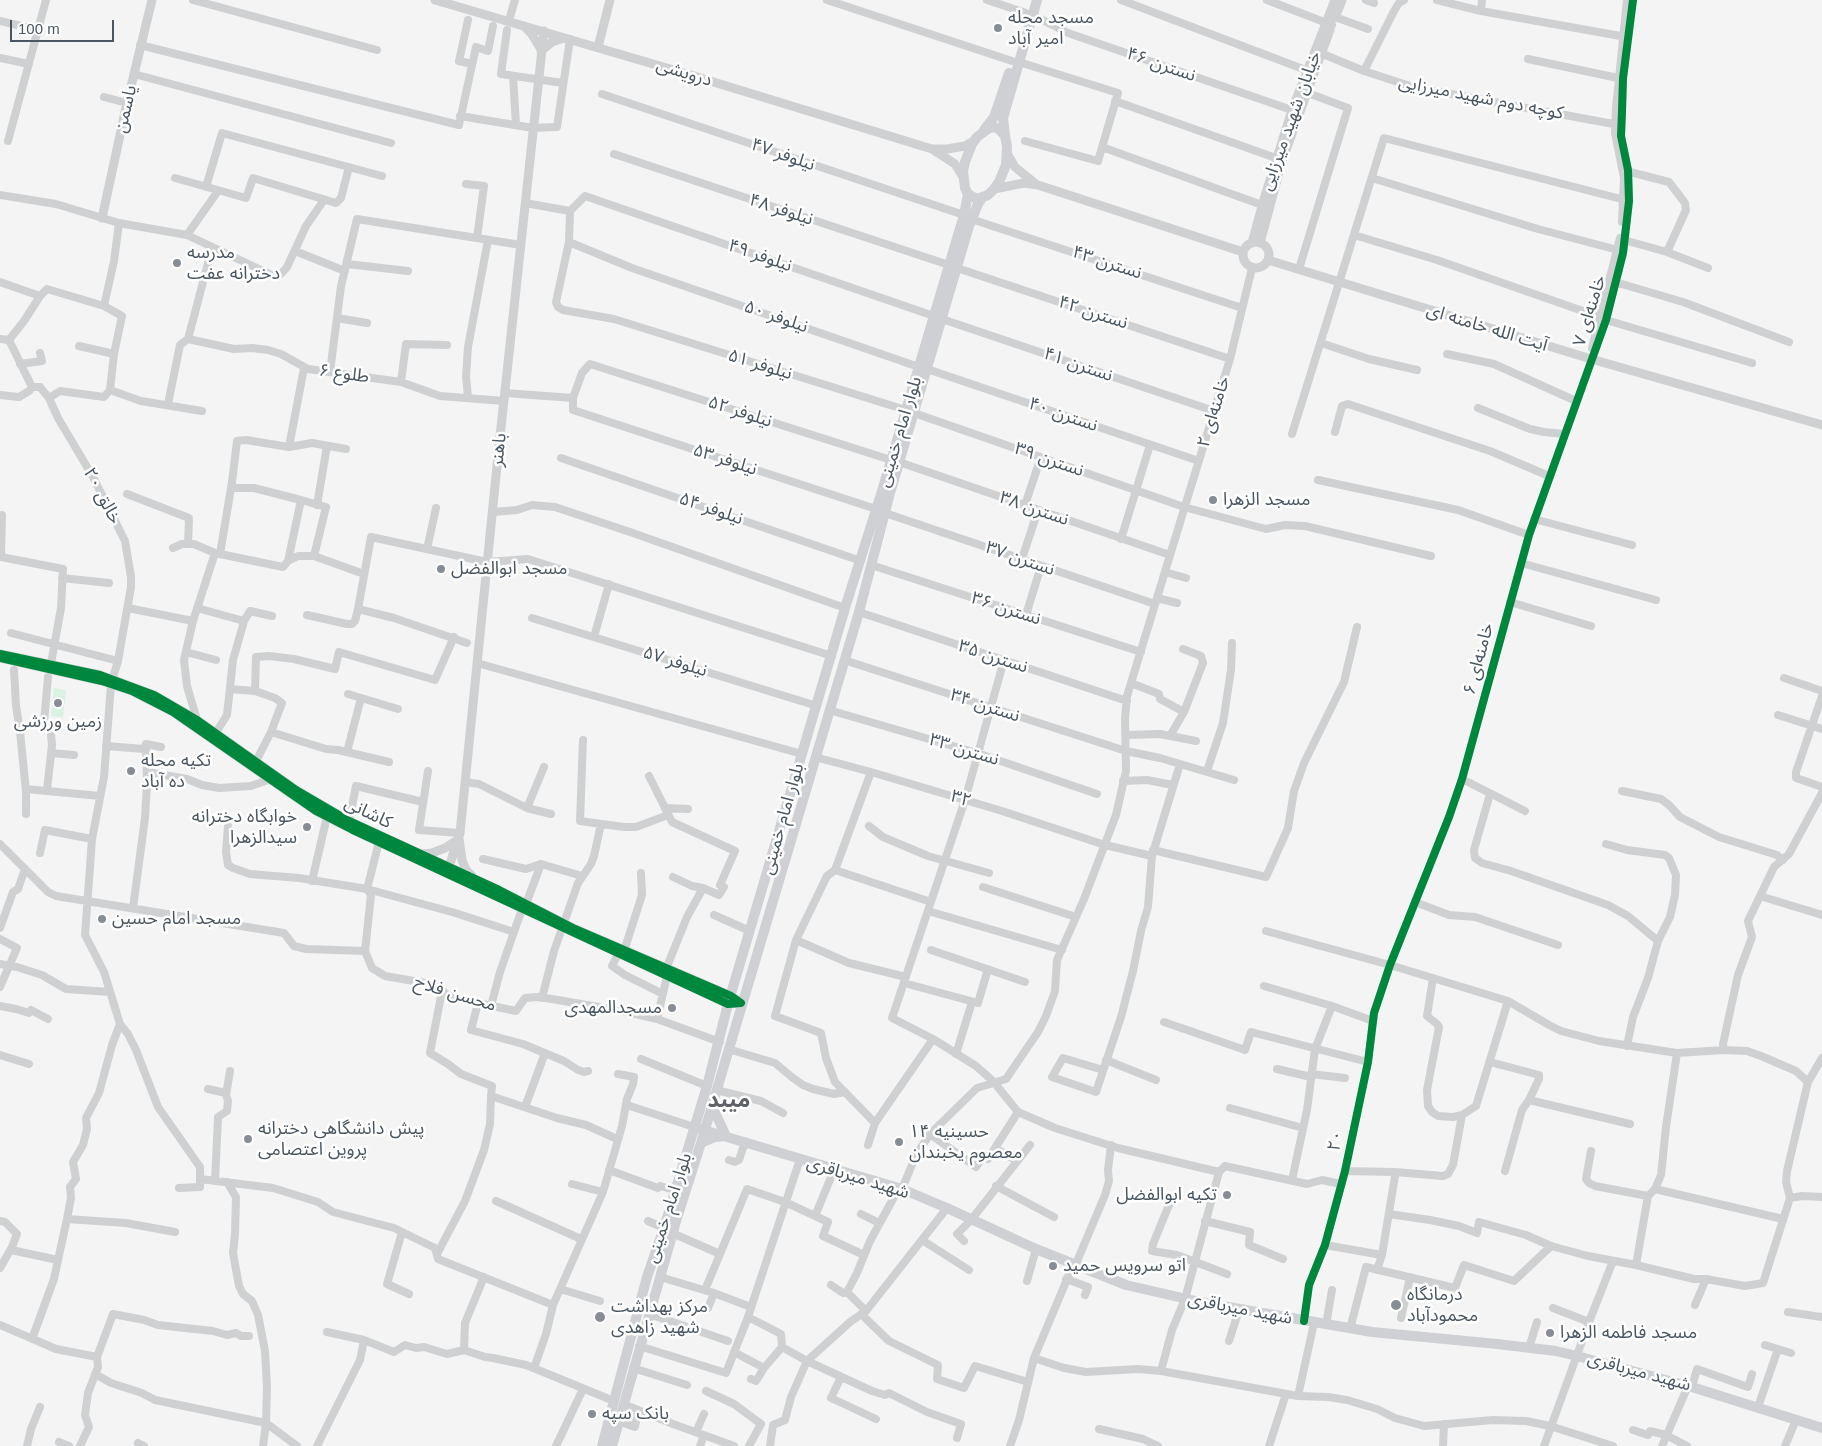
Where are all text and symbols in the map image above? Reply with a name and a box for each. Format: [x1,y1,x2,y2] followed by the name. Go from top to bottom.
[1008,7,1094,50] place label: مسجد محله امیر آباد
[12,10,116,42] scale bar
[18,20,60,37] text: 100 m
[992,22,1004,34] marker: مسجد محله امیر آباد
[1123,43,1199,87] street label: نسترن ۴۶
[1256,48,1326,194] street label: خیابان شهید میرزایی
[654,54,714,92] street label: درویشی
[1397,71,1565,125] street label: کوچه دوم شهید میرزایی
[110,83,142,135] street label: یاسمن
[748,134,818,176] street label: نیلوفر ۴۷
[746,189,816,231] street label: نیلوفر ۴۸
[725,235,795,277] street label: نیلوفر ۴۹
[187,242,280,284] place label: مدرسه دخترانه عفت
[1069,242,1145,284] street label: نسترن ۴۳
[171,257,183,269] marker: مدرسه دخترانه عفت
[1569,273,1611,349] street label: خامنه‌ای ۷
[1055,292,1131,334] street label: نسترن ۴۲
[741,296,811,338] street label: نیلوفر ۵۰
[1424,299,1550,357] street label: آیت الله خامنه ای
[1040,343,1116,387] street label: نسترن ۴۱
[725,345,795,385] street label: نیلوفر ۵۱
[317,360,371,388] street label: طلوع ۶
[873,374,927,490] street label: بلوار امام خمینی
[1193,374,1235,450] street label: خامنه‌ای ۲
[705,391,775,433] street label: نیلوفر ۵۲
[1025,393,1101,437] street label: نسترن ۴۰
[486,432,512,468] street label: باهنر
[1011,438,1087,482] street label: نسترن ۳۹
[690,439,760,481] street label: نیلوفر ۵۳
[78,464,126,528] street label: خالق ۲۰
[996,487,1072,531] street label: نسترن ۳۸
[676,488,746,530] street label: نیلوفر ۵۴
[1223,489,1310,511] place label: مسجد الزهرا
[1207,494,1219,506] marker: مسجد الزهرا
[982,537,1058,581] street label: نسترن ۳۷
[451,558,568,580] place label: مسجد ابوالفضل
[435,563,447,575] marker: مسجد ابوالفضل
[968,588,1044,630] street label: نسترن ۳۶
[1459,621,1499,697] street label: خامنه‌ای ۶
[955,636,1031,678] street label: نسترن ۳۵
[640,642,710,682] street label: نیلوفر ۵۷
[947,685,1023,727] street label: نسترن ۳۴
[52,697,64,709] marker: زمین ورزشی
[14,711,102,733] place label: زمین ورزشی
[926,729,1002,771] street label: نسترن ۳۳
[141,750,211,792] place label: تکیه محله ده آباد
[757,761,809,877] street label: بلوار امام خمینی
[125,765,137,777] marker: تکیه محله ده آباد
[948,786,974,812] street label: ۳۲
[341,792,395,834] street label: کاشانی
[192,806,297,849] place label: خوابگاه دخترانه سیدالزهرا
[301,821,313,833] marker: خوابگاه دخترانه سیدالزهرا
[112,908,241,930] place label: مسجد امام حسین
[96,913,108,925] marker: مسجد امام حسین
[411,971,499,1017] street label: محسن فلاح
[564,997,662,1019] place label: مسجدالمهدی
[666,1002,678,1014] marker: مسجدالمهدی
[708,1088,750,1114] district label: میبد
[258,1118,424,1160] place label: پیش دانشگاهی دخترانه پروین اعتصامی
[909,1121,1023,1164] place label: حسینیه ۱۴ معصوم یخبندان
[1323,1129,1349,1153] street label: ۲۰
[242,1133,254,1145] marker: پیش دانشگاهی دخترانه پروین اعتصامی
[893,1136,905,1148] marker: حسینیه ۱۴ معصوم یخبندان
[641,1150,697,1266] street label: بلوار امام خمینی
[804,1152,912,1204] street label: شهید میرباقری
[1116,1184,1217,1206] place label: تکیه ابوالفضل
[1221,1189,1233,1201] marker: تکیه ابوالفضل
[1063,1255,1186,1277] place label: اتو سرویس حمید
[1047,1260,1059,1272] marker: اتو سرویس حمید
[1407,1284,1478,1326] place label: درمانگاه محمودآباد
[1186,1288,1294,1330] street label: شهید میرباقری
[611,1296,708,1338] place label: مرکز بهداشت شهید زاهدی
[1389,1298,1403,1312] marker: درمانگاه محمودآباد
[593,1310,607,1324] marker: مرکز بهداشت شهید زاهدی
[1560,1322,1697,1344] place label: مسجد فاطمه الزهرا
[1544,1327,1556,1339] marker: مسجد فاطمه الزهرا
[1585,1348,1693,1396] street label: شهید میرباقری
[602,1403,669,1425] place label: بانک سپه
[586,1408,598,1420] marker: بانک سپه

